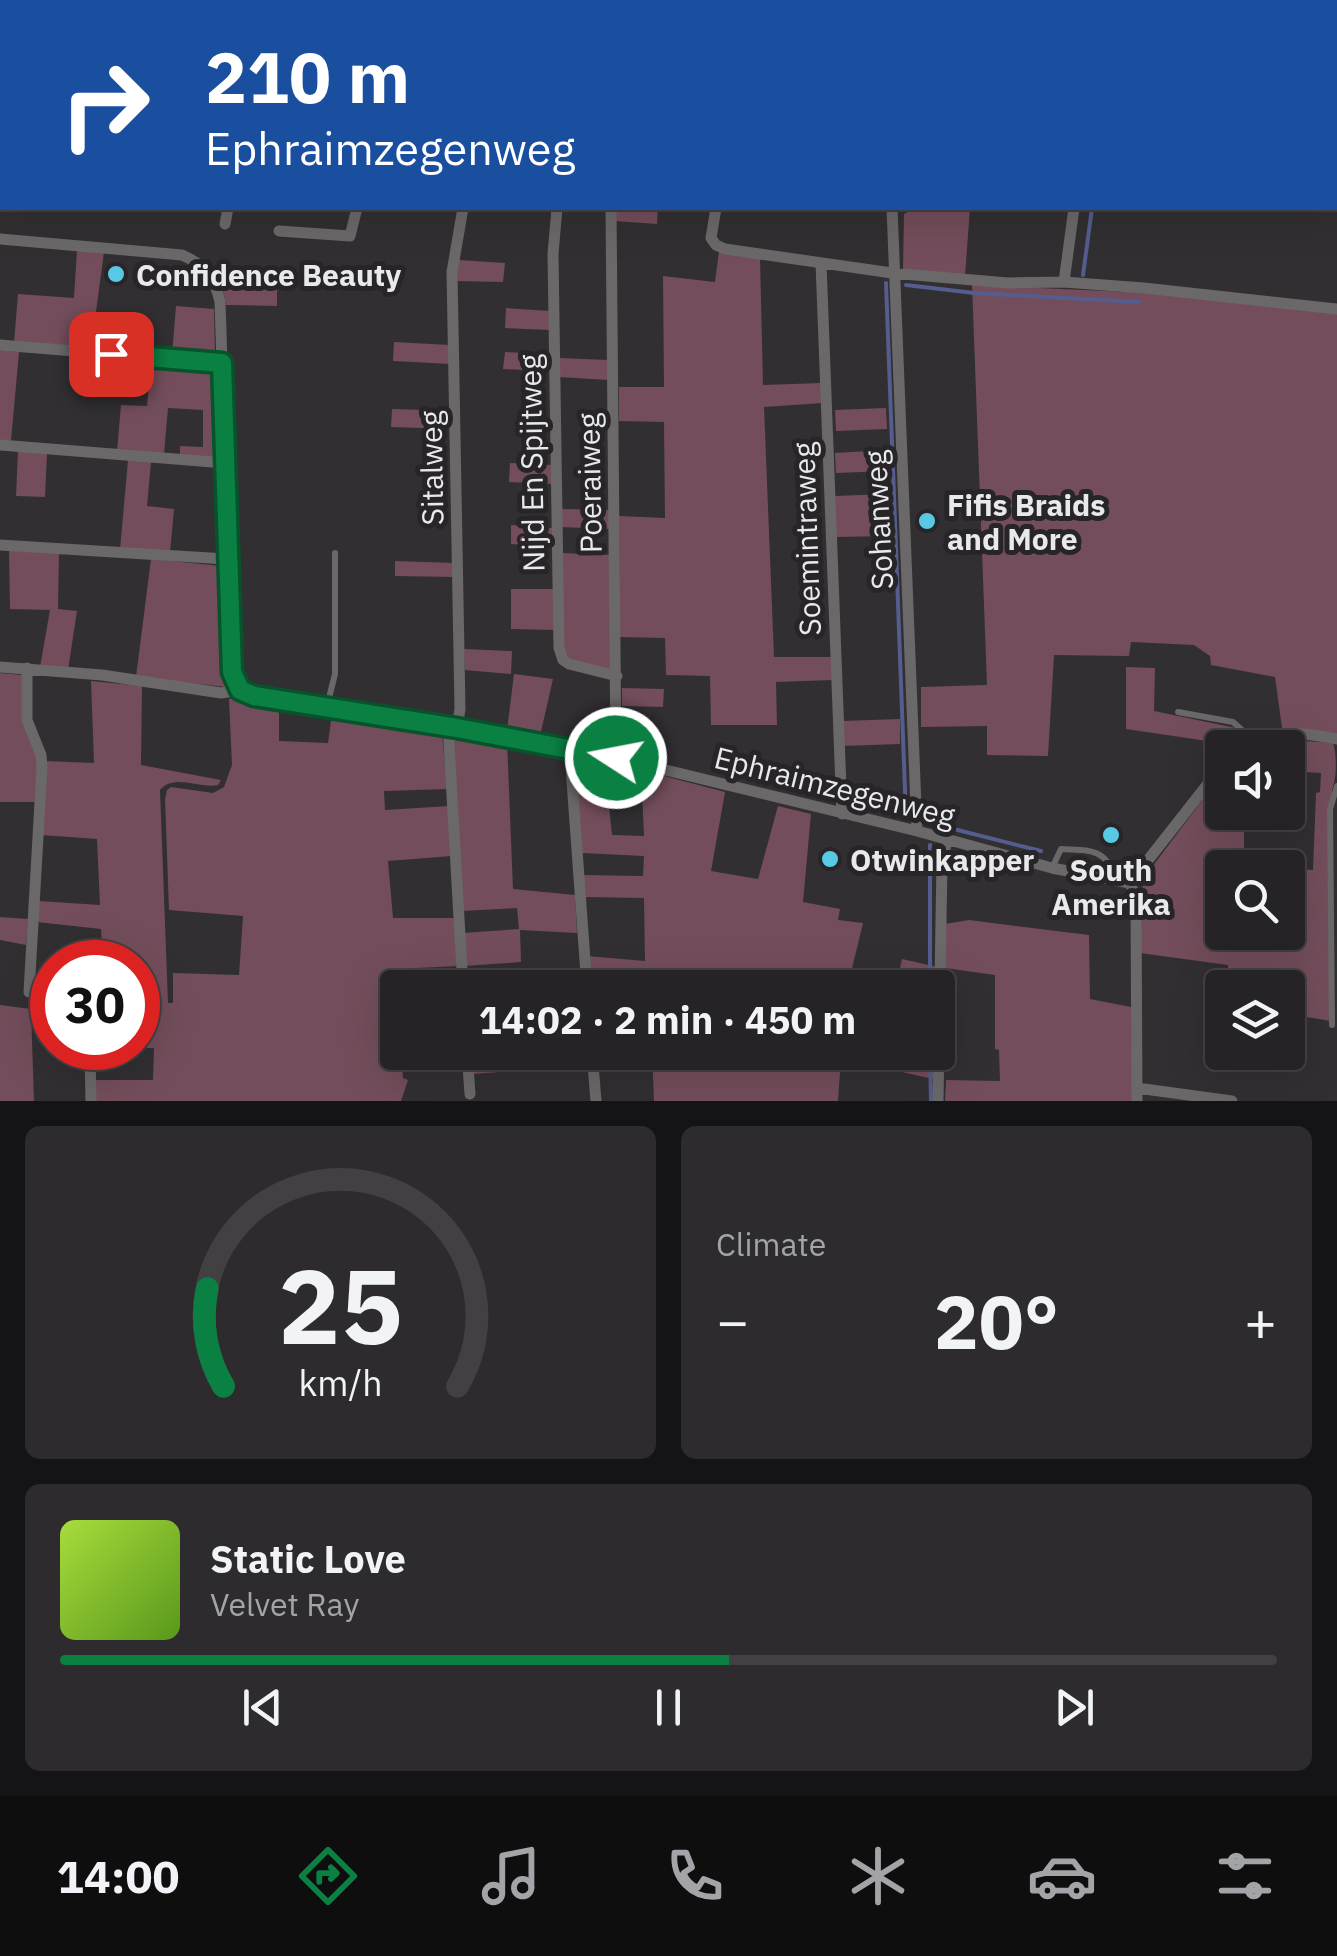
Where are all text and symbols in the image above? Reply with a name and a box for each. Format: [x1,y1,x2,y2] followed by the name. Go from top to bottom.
[205,31,410,122] text: 210 m
[40,40,170,170] icon: right
[205,119,575,177] text: Ephraimzegenweg
[136,255,401,294] place label: Confidence Beauty
[105,263,127,285] marker: Confidence Beauty
[69,312,154,397] pin
[84,327,139,382] icon: arrive
[510,354,552,572] street label: Nijd En Spijtweg
[410,410,451,526] street label: Sitalweg
[568,412,610,554] street label: Poeraiweg
[783,441,829,637] street label: Soemintraweg
[855,449,901,591] street label: Sohanweg
[947,485,1105,558] place label: Fifis Braids and More
[916,510,938,532] marker: Fifis Braids and More
[564,706,668,810] position arrow
[1205,730,1305,1070] map controls
[1205,730,1305,830] button: sound
[711,737,960,835] street label: Ephraimzegenweg
[1100,824,1122,846] marker: South Amerika
[850,840,1034,879] place label: Otwinkapper
[819,848,841,870] marker: Otwinkapper
[1051,850,1171,923] place label: South Amerika
[1205,850,1305,950] button: search
[30,940,160,1070] speed limit sign: 30
[1205,970,1305,1070] button: layers
[479,995,856,1044] text: 14:02 · 2 min · 450 m
[716,1223,826,1265] text: Climate
[278,1237,403,1373] text: 25
[934,1272,1059,1370] text: 20°
[716,1285,749,1356] text: −
[1244,1285,1277,1356] text: +
[298,1359,383,1406] text: km/h
[210,1534,406,1583] text: Static Love
[210,1583,359,1625] text: Velvet Ray
[235,1680,290,1735] icon: previous
[641,1680,696,1735] icon: pause
[1047,1680,1102,1735] icon: next
[293,1841,363,1911] icon: directions
[476,1841,546,1911] icon: music
[660,1841,730,1911] icon: phone
[843,1841,913,1911] icon: climate
[1027,1841,1097,1911] icon: car
[1210,1841,1280,1911] icon: filters
[57,1847,180,1905] text: 14:00

